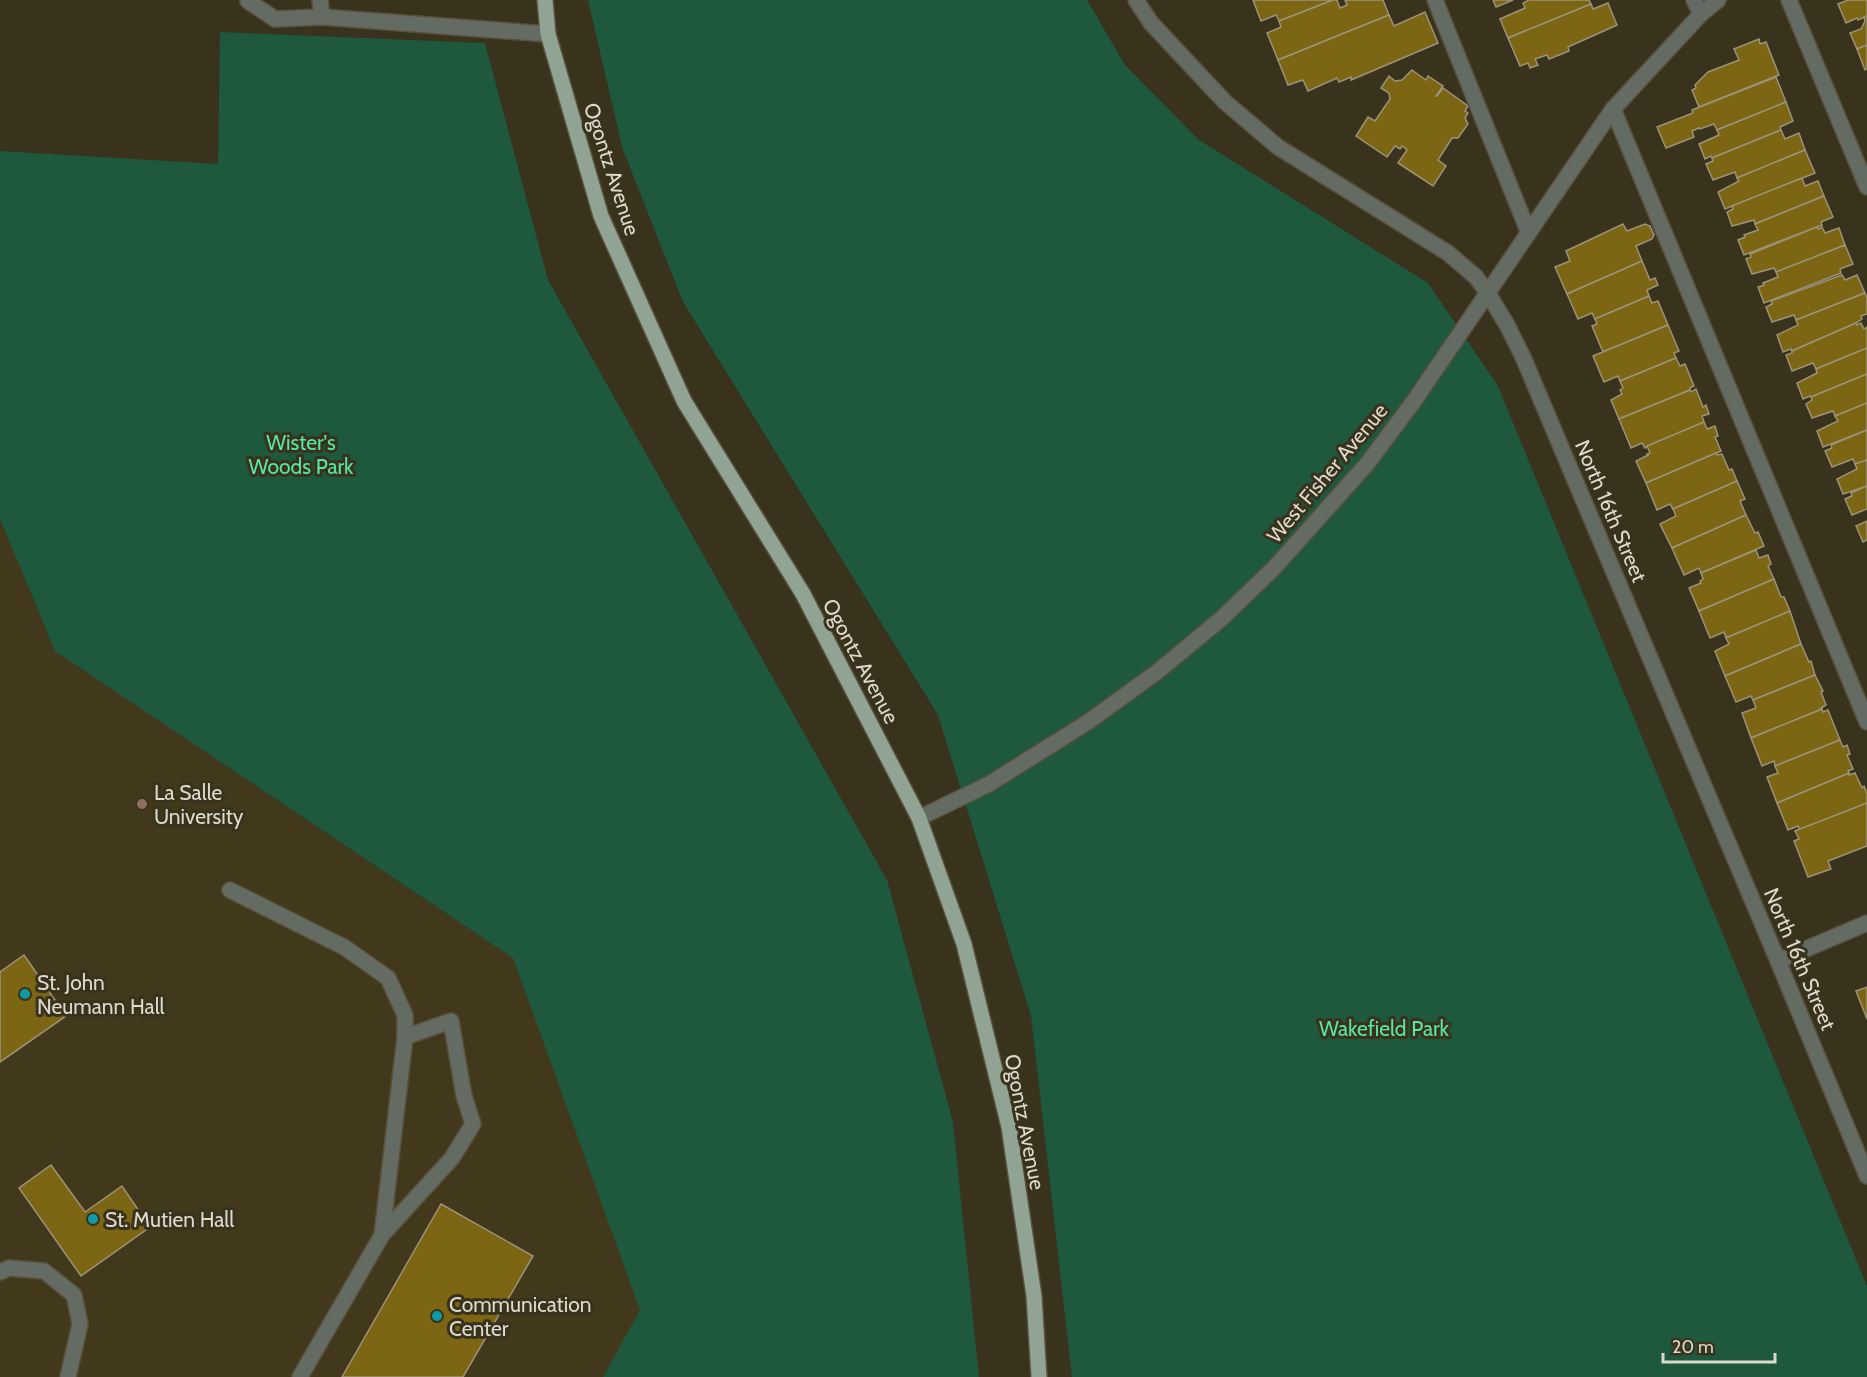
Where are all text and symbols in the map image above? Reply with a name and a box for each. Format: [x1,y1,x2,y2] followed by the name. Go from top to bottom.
[579,100,645,239] street label: Ogontz Avenue
[1261,398,1393,548] street label: West Fisher Avenue
[248,430,354,479] park label: Wister's Woods Park
[1570,436,1652,586] street label: North 16th Street
[818,594,905,728] street label: Ogontz Avenue
[154,780,244,829] place label: La Salle University
[135,797,149,811] marker: La Salle University
[1759,884,1841,1034] street label: North 16th Street
[37,970,165,1019] place label: St. John Neumann Hall
[18,987,32,1001] marker: St. John Neumann Hall
[1319,1016,1450,1041] park label: Wakefield Park
[1000,1052,1050,1192] street label: Ogontz Avenue
[105,1207,234,1232] place label: St. Mutien Hall
[86,1212,100,1226] marker: St. Mutien Hall
[449,1292,591,1341] place label: Communication Center
[430,1309,444,1323] marker: Communication Center
[1663,1326,1776,1364] scale bar
[1672,1336,1714,1358] text: 20 m

